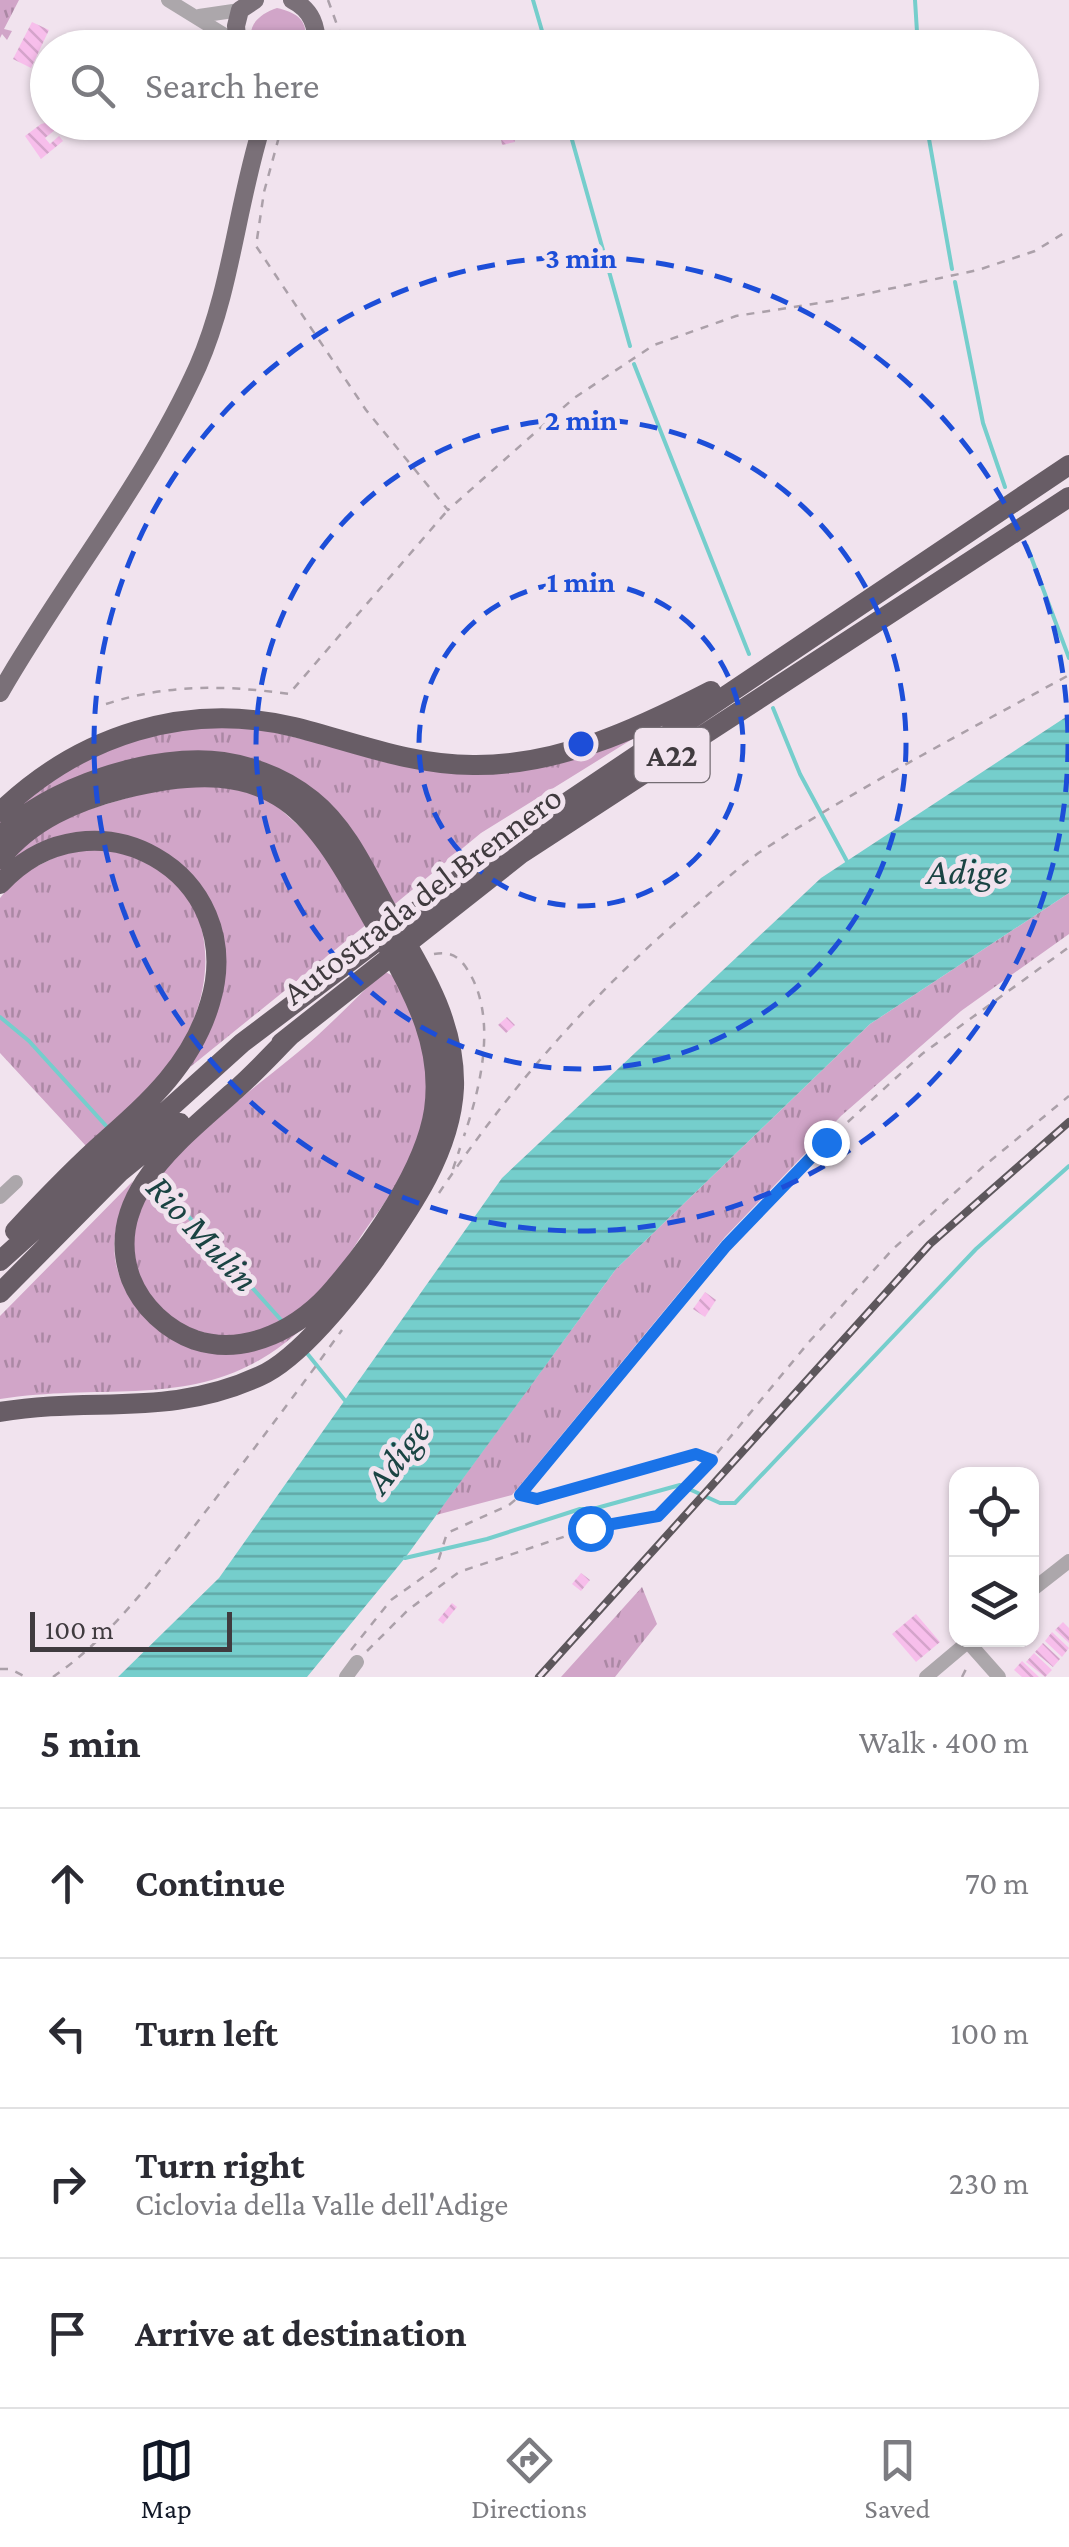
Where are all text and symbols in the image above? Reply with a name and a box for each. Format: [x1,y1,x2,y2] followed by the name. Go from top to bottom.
[30,30,1039,140] search box
[65,58,120,113] icon: search
[145,64,319,106] text: Search here
[545,241,617,274] text: 3 min
[545,403,617,436] text: 2 min
[547,565,615,598] text: 1 min
[563,726,599,762] centre of rings
[634,728,710,782] road number: A22
[275,777,569,1013] street label: Autostrada del Brennero
[925,850,1007,892] water label: Adige
[804,1120,850,1166] route end
[139,1166,267,1300] water label: Rio Mulin
[355,1411,438,1503] water label: Adige
[949,1467,1039,1647] map controls
[949,1467,1039,1557] button: locate
[568,1506,614,1552] route start
[949,1557,1039,1647] button: layers
[30,1607,232,1652] scale bar
[45,1614,114,1645] text: 100 m
[40,1719,141,1766] text: 5 min
[859,1724,1029,1760] text: Walk · 400 m
[40,1856,95,1911] icon: ahead
[135,1862,285,1904] text: Continue
[965,1865,1029,1901] text: 70 m
[40,2006,95,2061] icon: left
[135,2012,278,2054] text: Turn left
[950,2015,1029,2051] text: 100 m
[135,2144,304,2186] text: Turn right
[40,2156,95,2211] icon: right
[949,2165,1029,2201] text: 230 m
[135,2186,508,2222] text: Ciclovia della Valle dell'Adige
[40,2306,95,2361] icon: arrive
[135,2312,467,2354] text: Arrive at destination
[139,2433,194,2524] tab: Map
[471,2433,587,2524] tab: Directions
[865,2433,930,2524] tab: Saved

